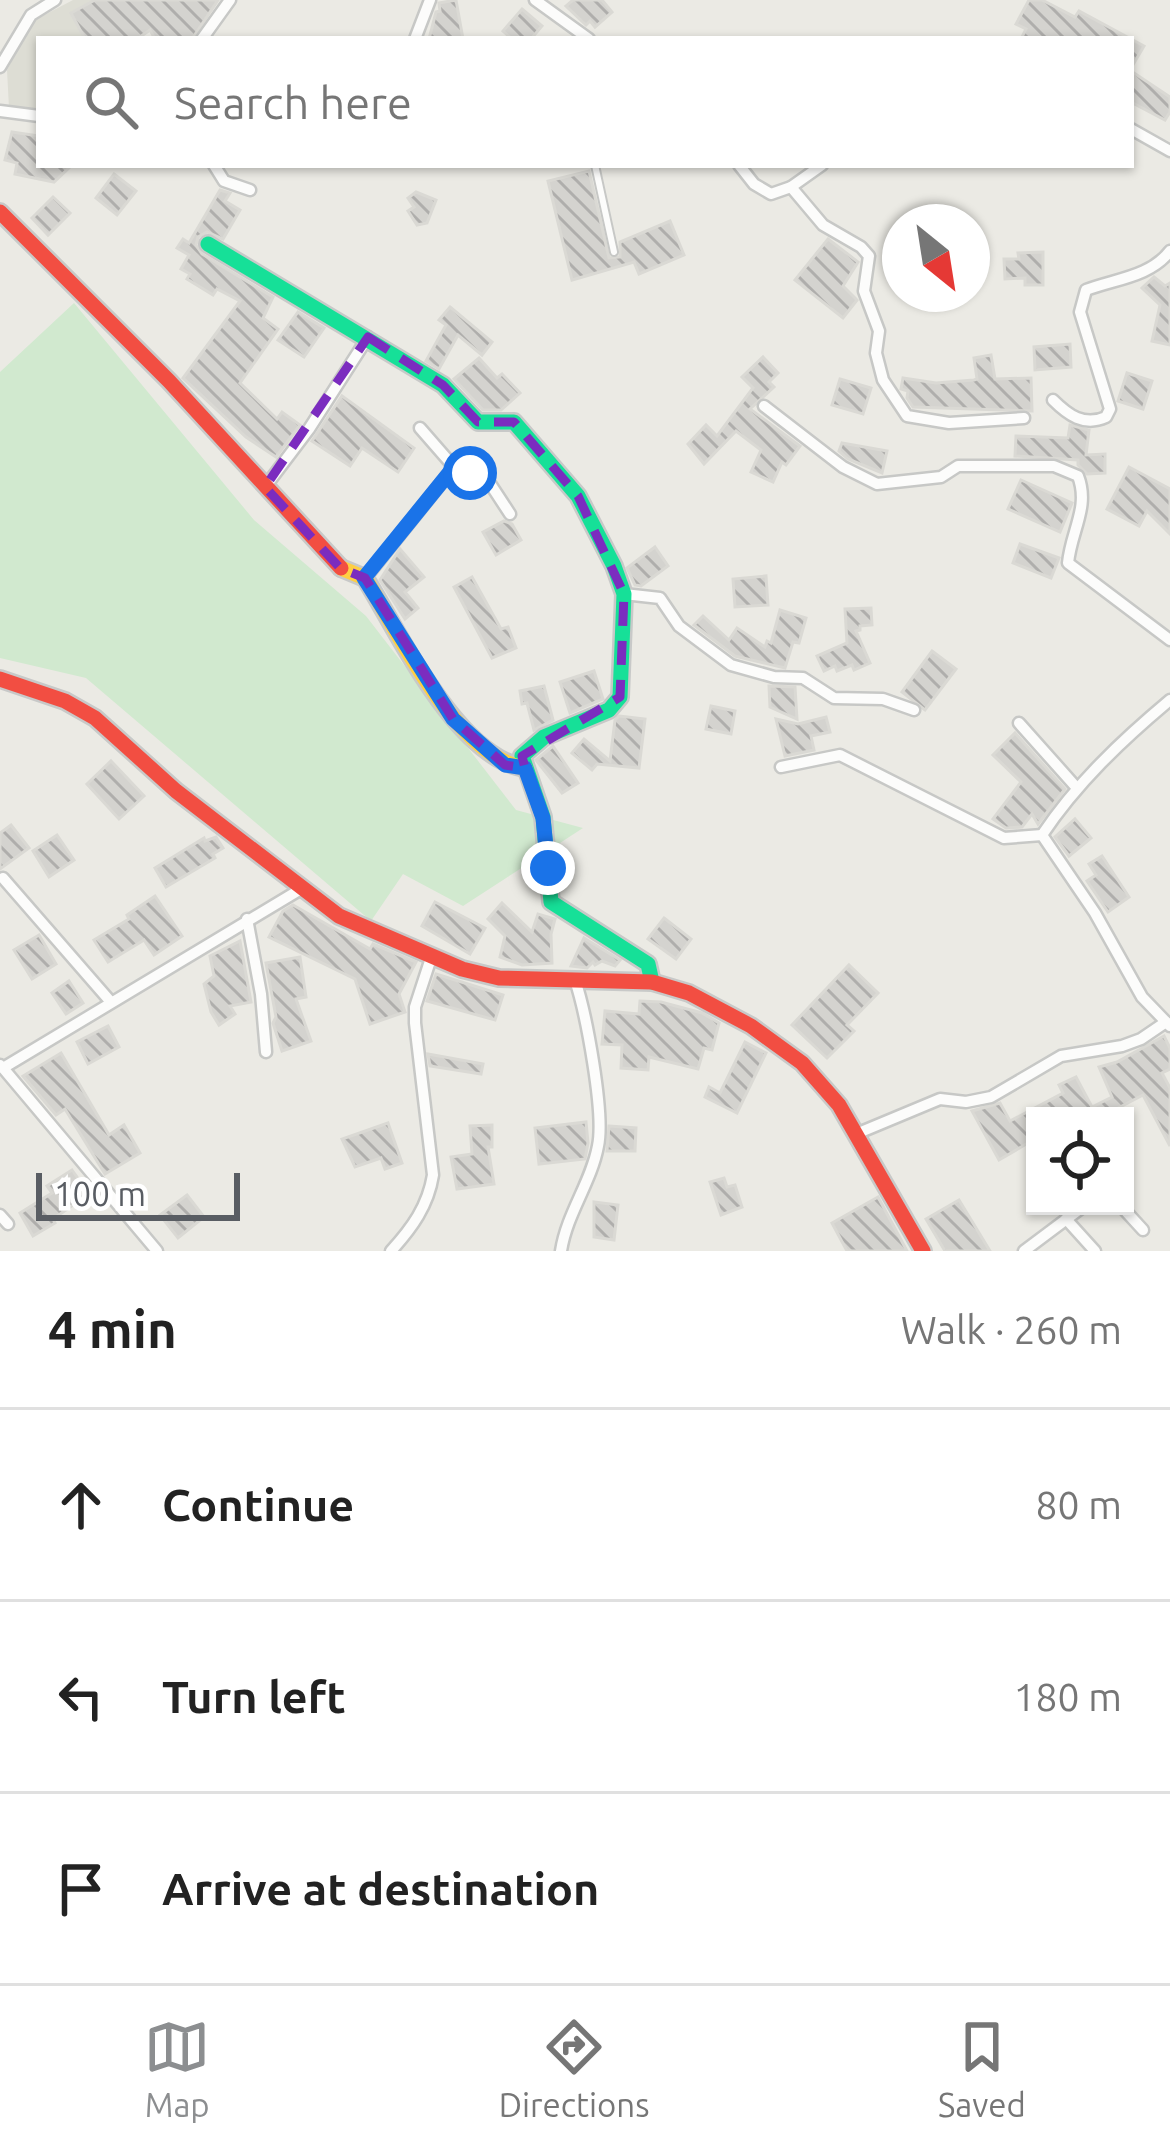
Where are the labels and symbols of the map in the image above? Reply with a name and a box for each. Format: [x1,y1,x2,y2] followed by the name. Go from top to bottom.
[882,204,990,312] north arrow
[443,446,497,500] route start
[521,841,575,895] route end
[36,1167,240,1220] scale bar

